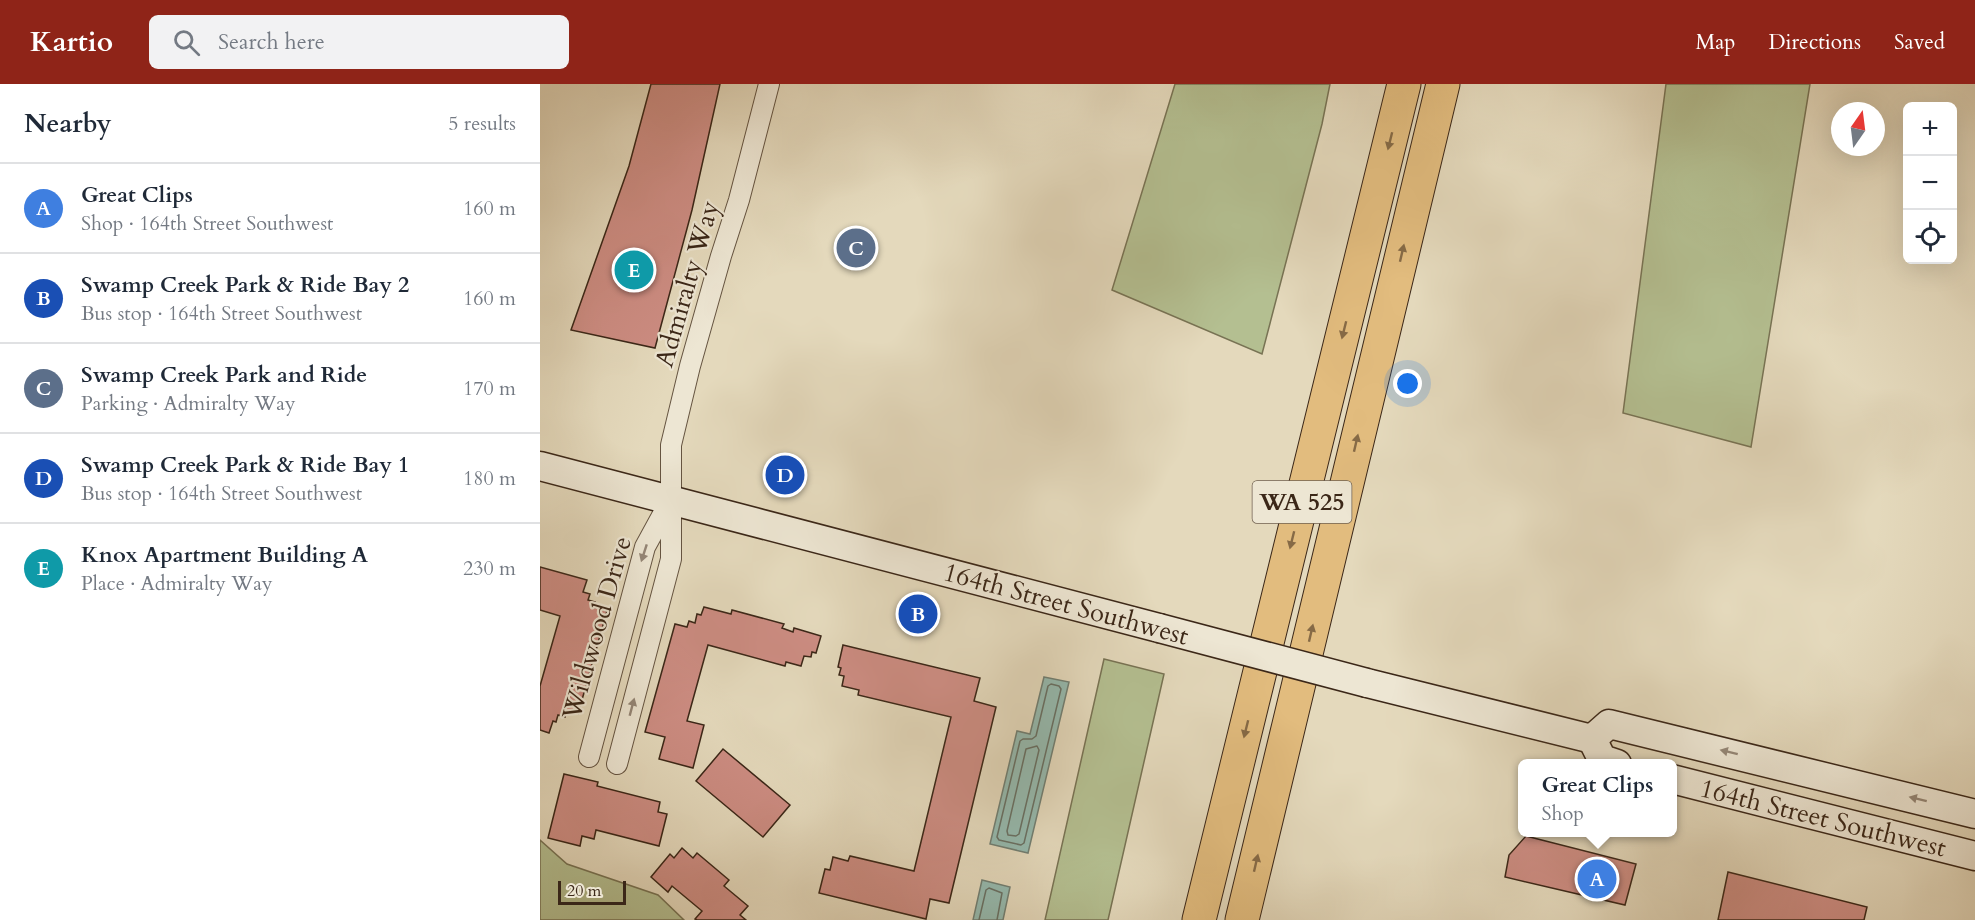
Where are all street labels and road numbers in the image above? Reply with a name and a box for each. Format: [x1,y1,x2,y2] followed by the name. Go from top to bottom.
[647,196,728,371] street label: Admiralty Way
[1252,481,1352,523] road number: WA 525
[554,532,640,725] street label: Wildwood Drive
[940,554,1192,654] street label: 164th Street Southwest
[1696,770,1950,866] street label: 164th Street Southwest

